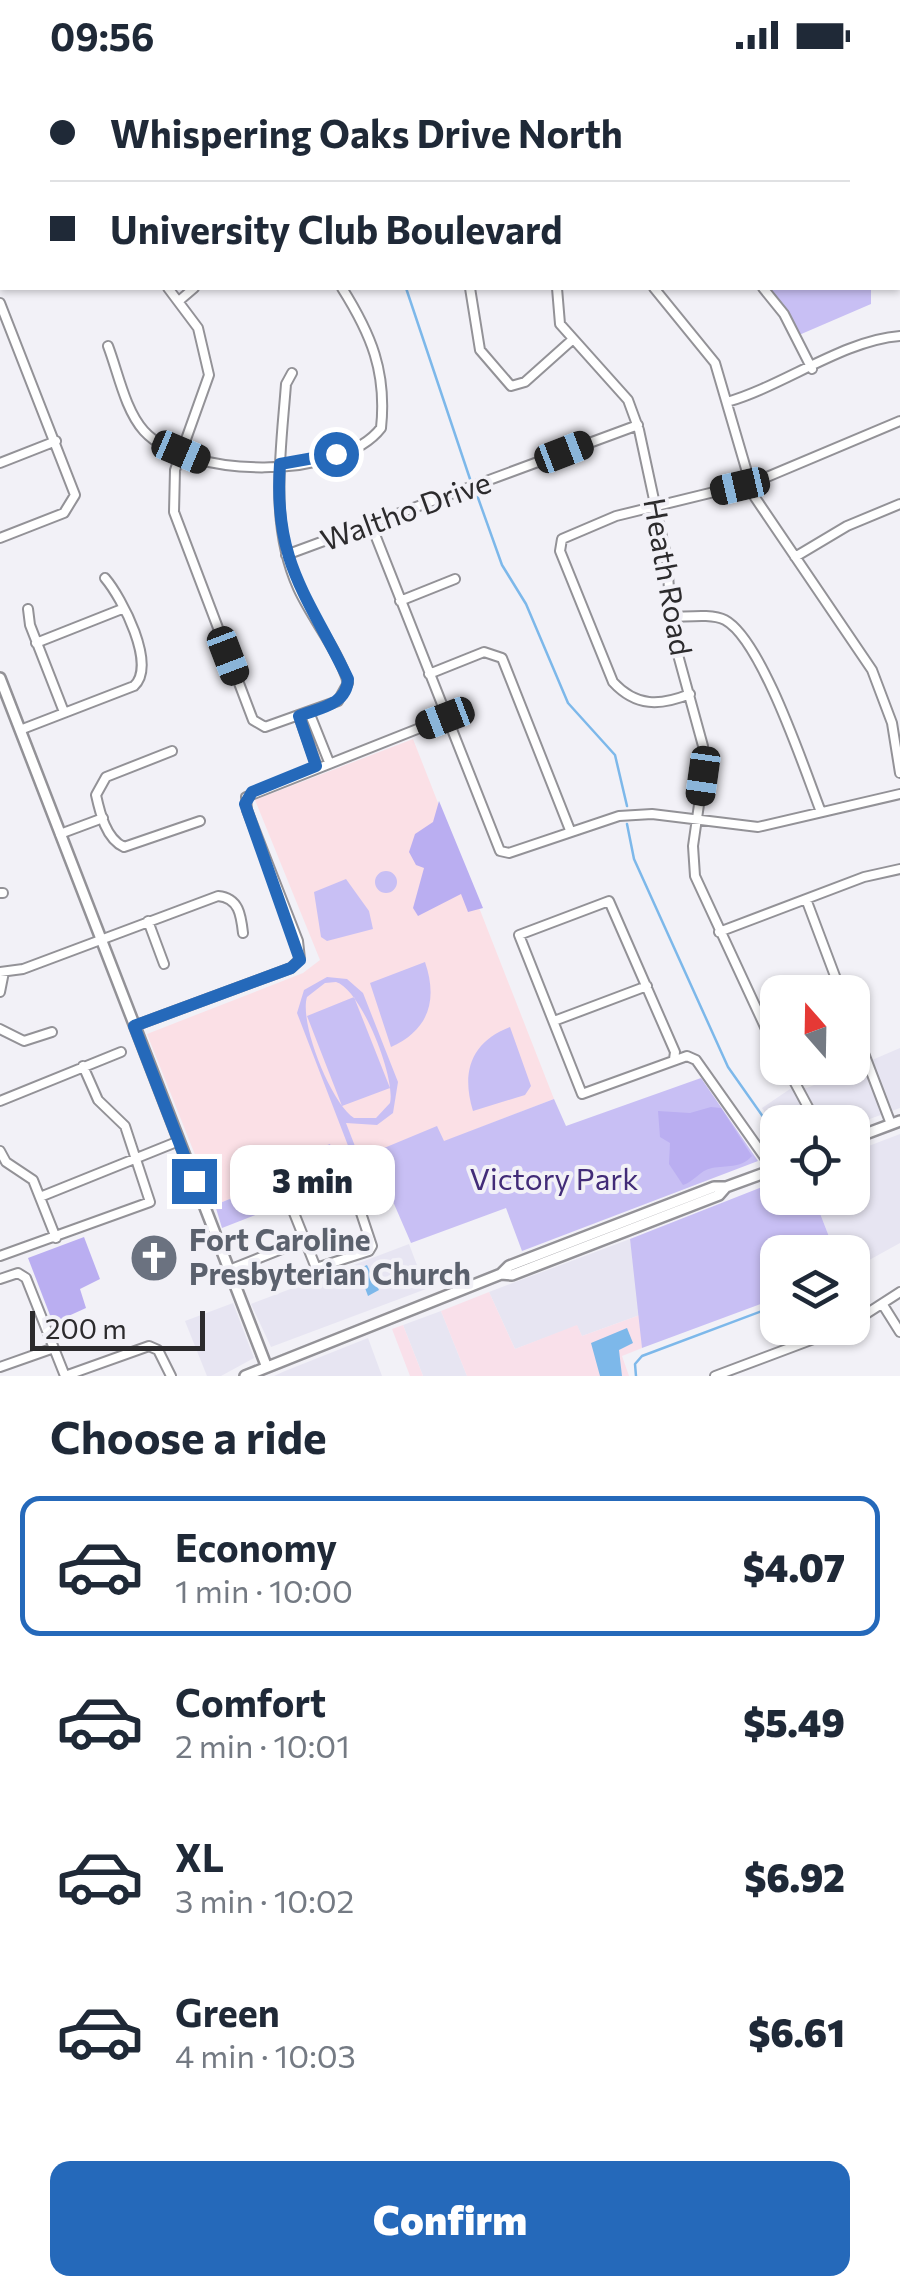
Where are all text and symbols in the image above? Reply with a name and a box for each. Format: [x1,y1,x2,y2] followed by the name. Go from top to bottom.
[50,12,154,59] text: 09:56
[110,109,623,156] text: Whispering Oaks Drive North
[110,205,562,252] text: University Club Boulevard
[148,426,214,478] car
[531,427,597,477] car
[314,432,359,477] route start
[315,462,495,557] street label: Waltho Drive
[707,465,773,507] car
[637,495,702,658] street label: Heath Road
[203,623,253,689] car
[412,693,478,743] car
[684,744,722,808] car
[760,975,870,1085] north arrow
[760,975,870,1345] map controls
[760,1105,870,1215] button: locate
[229,1146,394,1216] callout: 3 min
[172,1159,217,1204] route end
[469,1159,639,1196] park label: Victory Park
[272,1160,353,1200] text: 3 min
[189,1220,471,1291] place label: Fort Caroline Presbyterian Church
[128,1232,180,1284] church icon: Fort Caroline Presbyterian Church
[760,1235,870,1345] button: layers
[30,1306,205,1350] scale bar
[45,1311,127,1345] text: 200 m
[50,1408,327,1463] text: Choose a ride
[55,1521,145,1611] icon: car
[175,1523,337,1570] text: Economy
[743,1543,845,1590] text: $4.07
[175,1570,353,1610] text: 1 min · 10:00
[55,1676,145,1766] icon: car
[175,1678,326,1725] text: Comfort
[743,1698,845,1745] text: $5.49
[175,1725,350,1765] text: 2 min · 10:01
[55,1831,145,1921] icon: car
[175,1833,224,1880] text: XL
[744,1853,845,1900] text: $6.92
[175,1880,354,1920] text: 3 min · 10:02
[55,1986,145,2076] icon: car
[175,1988,280,2035] text: Green
[748,2008,845,2055] text: $6.61
[175,2035,356,2075] text: 4 min · 10:03
[50,2161,850,2276] button: Confirm

